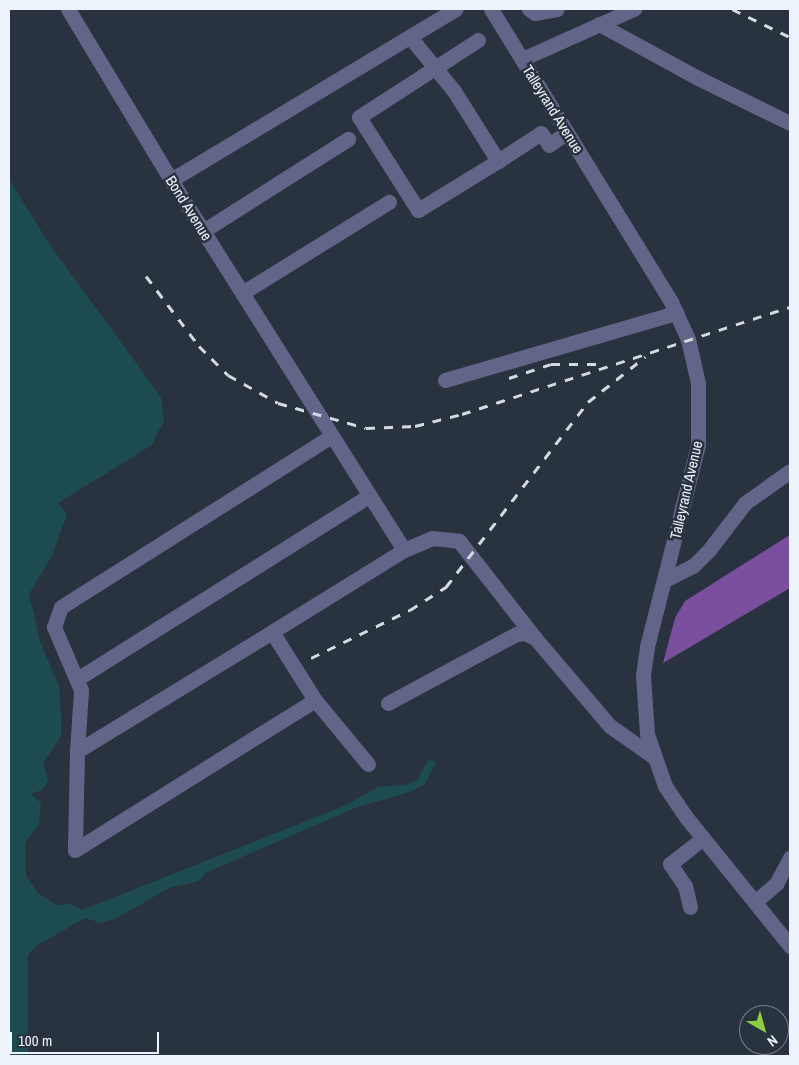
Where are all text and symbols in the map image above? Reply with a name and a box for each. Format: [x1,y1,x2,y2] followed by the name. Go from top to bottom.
[519,61,587,157] street label: Talleyrand Avenue
[162,172,216,244] street label: Bond Avenue
[666,439,706,541] street label: Talleyrand Avenue
[739,1005,789,1055] north arrow
[12,1022,161,1054] scale bar
[18,1030,52,1051] text: 100 m
[764,1031,781,1051] text: N

